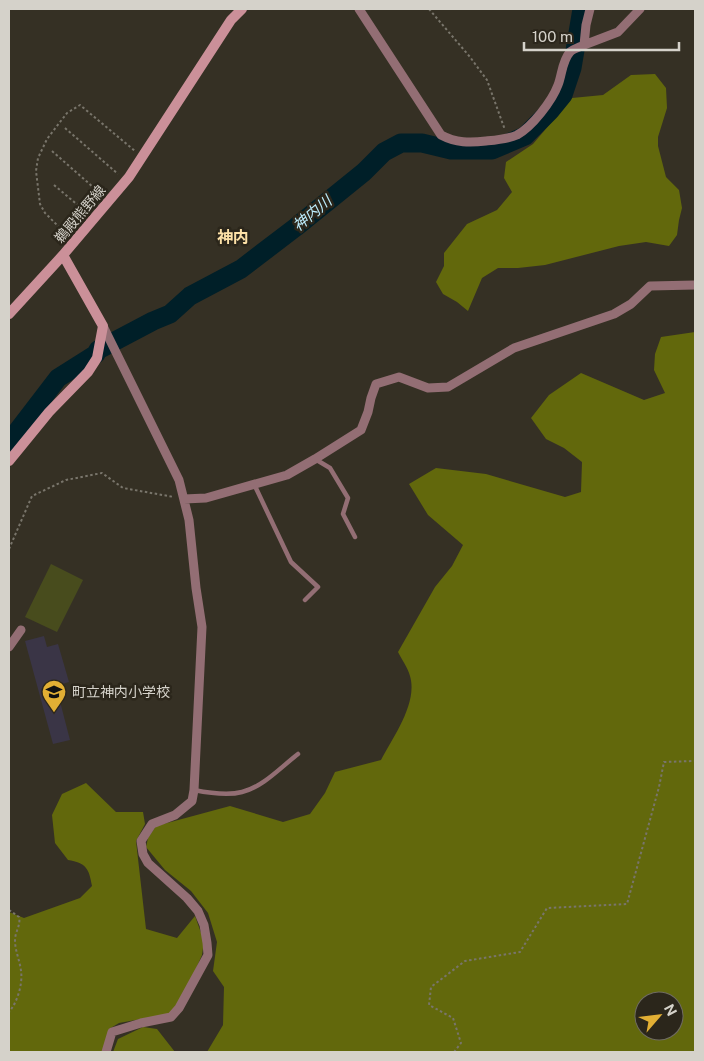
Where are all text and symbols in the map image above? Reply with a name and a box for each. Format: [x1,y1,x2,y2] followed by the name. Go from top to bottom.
[524,20,679,52] scale bar
[532,28,573,45] text: 100 m
[51,182,109,246] street label: 鵜殿熊野線
[289,191,336,234] water label: 神内川
[217,228,249,247] district label: 神内
[41,679,67,713] school or university icon: 町立神内小学校
[72,684,170,700] place label: 町立神内小学校
[634,991,684,1041] north arrow
[661,1001,680,1018] text: N

